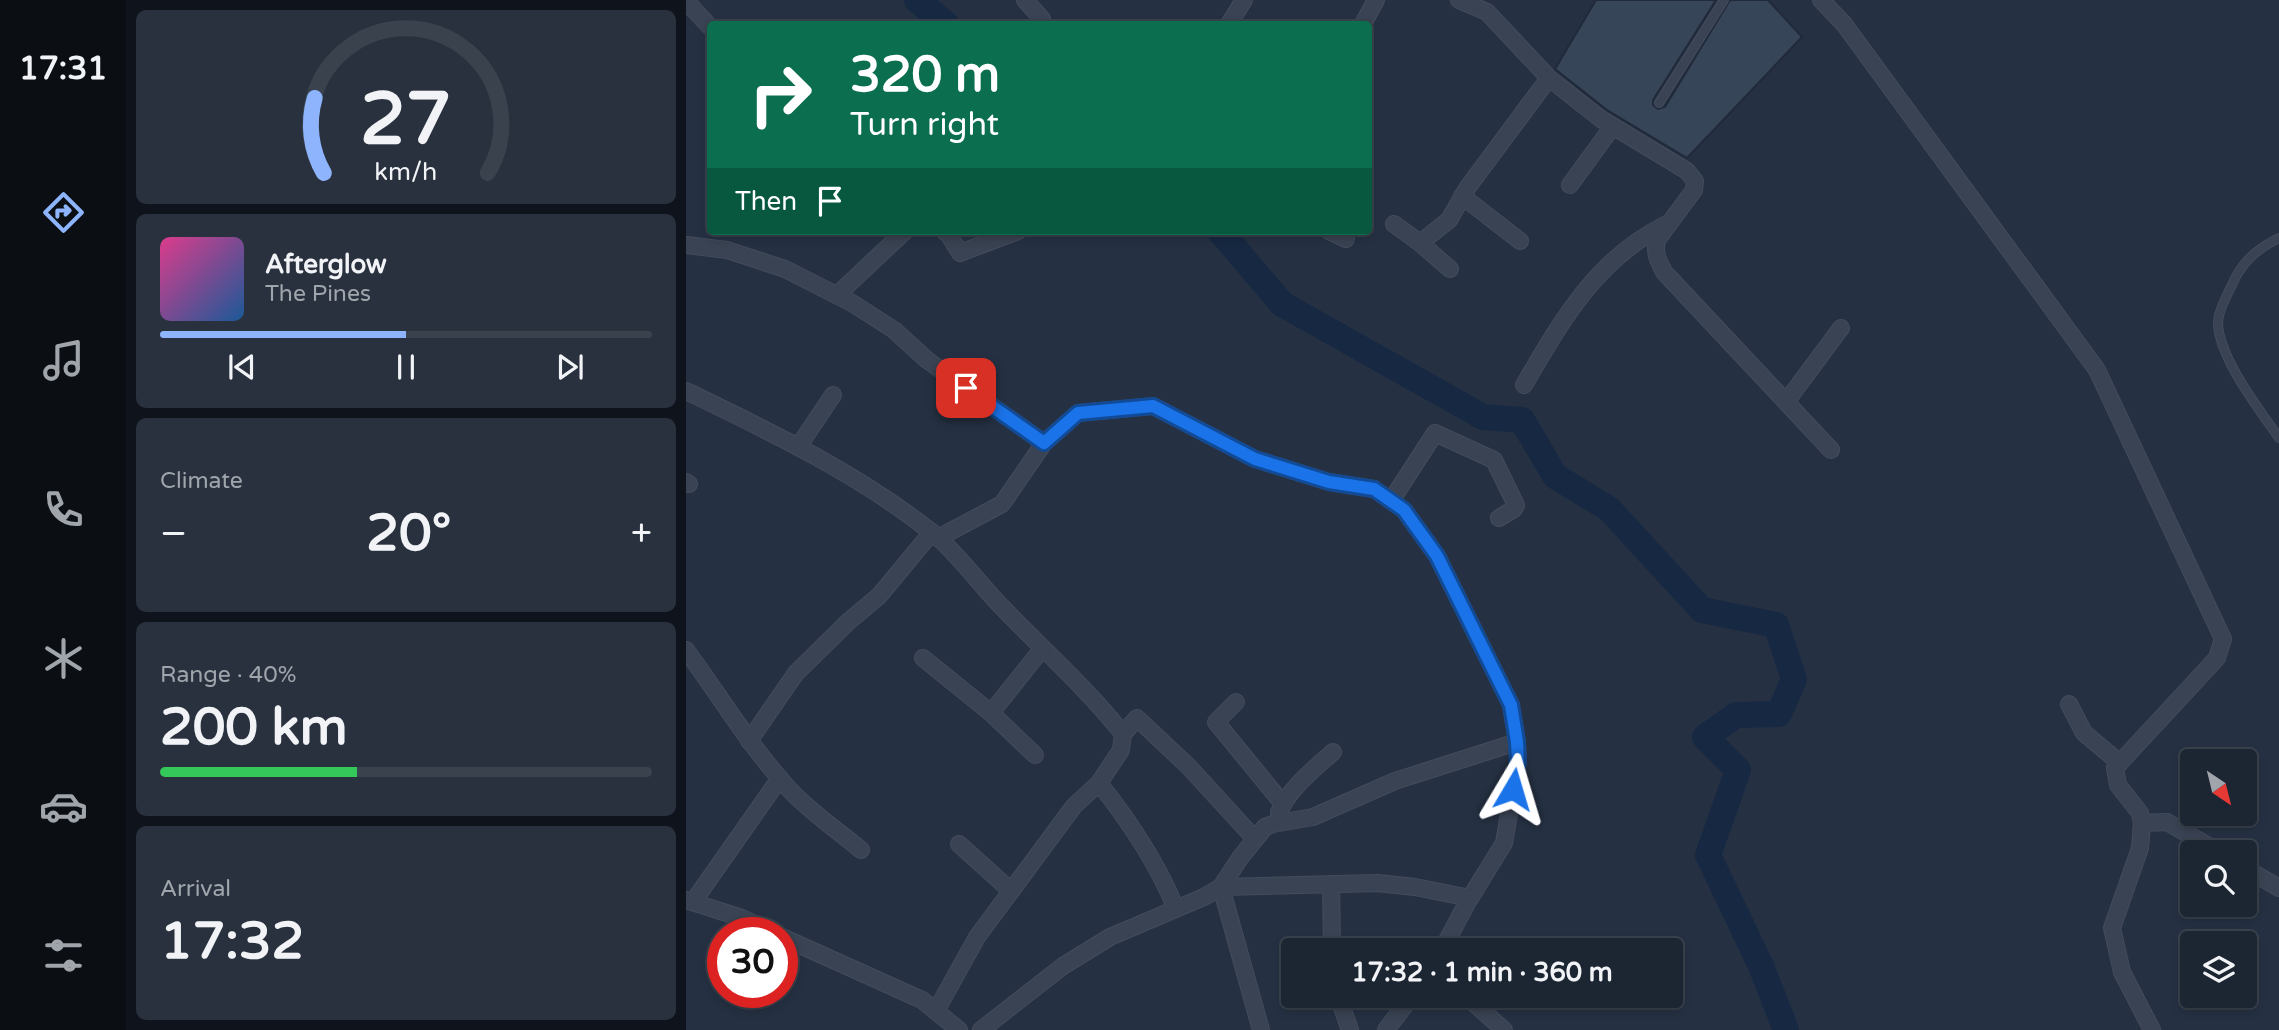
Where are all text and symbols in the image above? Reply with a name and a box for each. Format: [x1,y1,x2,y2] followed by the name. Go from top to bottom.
[850,46,1000,105] text: 320 m
[735,49,826,140] icon: right
[19,50,107,88] text: 17:31
[360,76,452,164] text: 27
[850,106,999,144] text: Turn right
[375,157,437,187] text: km/h
[811,182,849,220] icon: arrive
[735,186,797,217] text: Then
[39,188,88,237] icon: directions
[265,249,387,280] text: Afterglow
[265,280,371,308] text: The Pines
[39,336,88,385] icon: music
[223,348,261,386] icon: previous
[387,348,425,386] icon: pause
[551,348,589,386] icon: next
[936,358,996,418] pin
[947,369,985,407] icon: arrive
[160,467,243,495] text: Climate
[39,485,88,534] icon: phone
[366,502,451,565] text: 20°
[160,511,187,557] text: −
[631,511,652,557] text: +
[39,634,88,683] icon: climate
[160,661,296,689] text: Range · 40%
[160,696,348,759] text: 200 km
[2180,749,2258,826] north arrow
[2180,749,2257,1008] map controls
[1476,752,1550,826] position arrow
[39,782,88,831] icon: car
[2180,840,2257,917] button: search
[160,875,231,903] text: Arrival
[160,910,304,973] text: 17:32
[707,917,798,1008] speed limit sign: 30
[39,931,88,980] icon: filters
[2180,931,2257,1008] button: layers
[1351,957,1613,988] text: 17:32 · 1 min · 360 m

